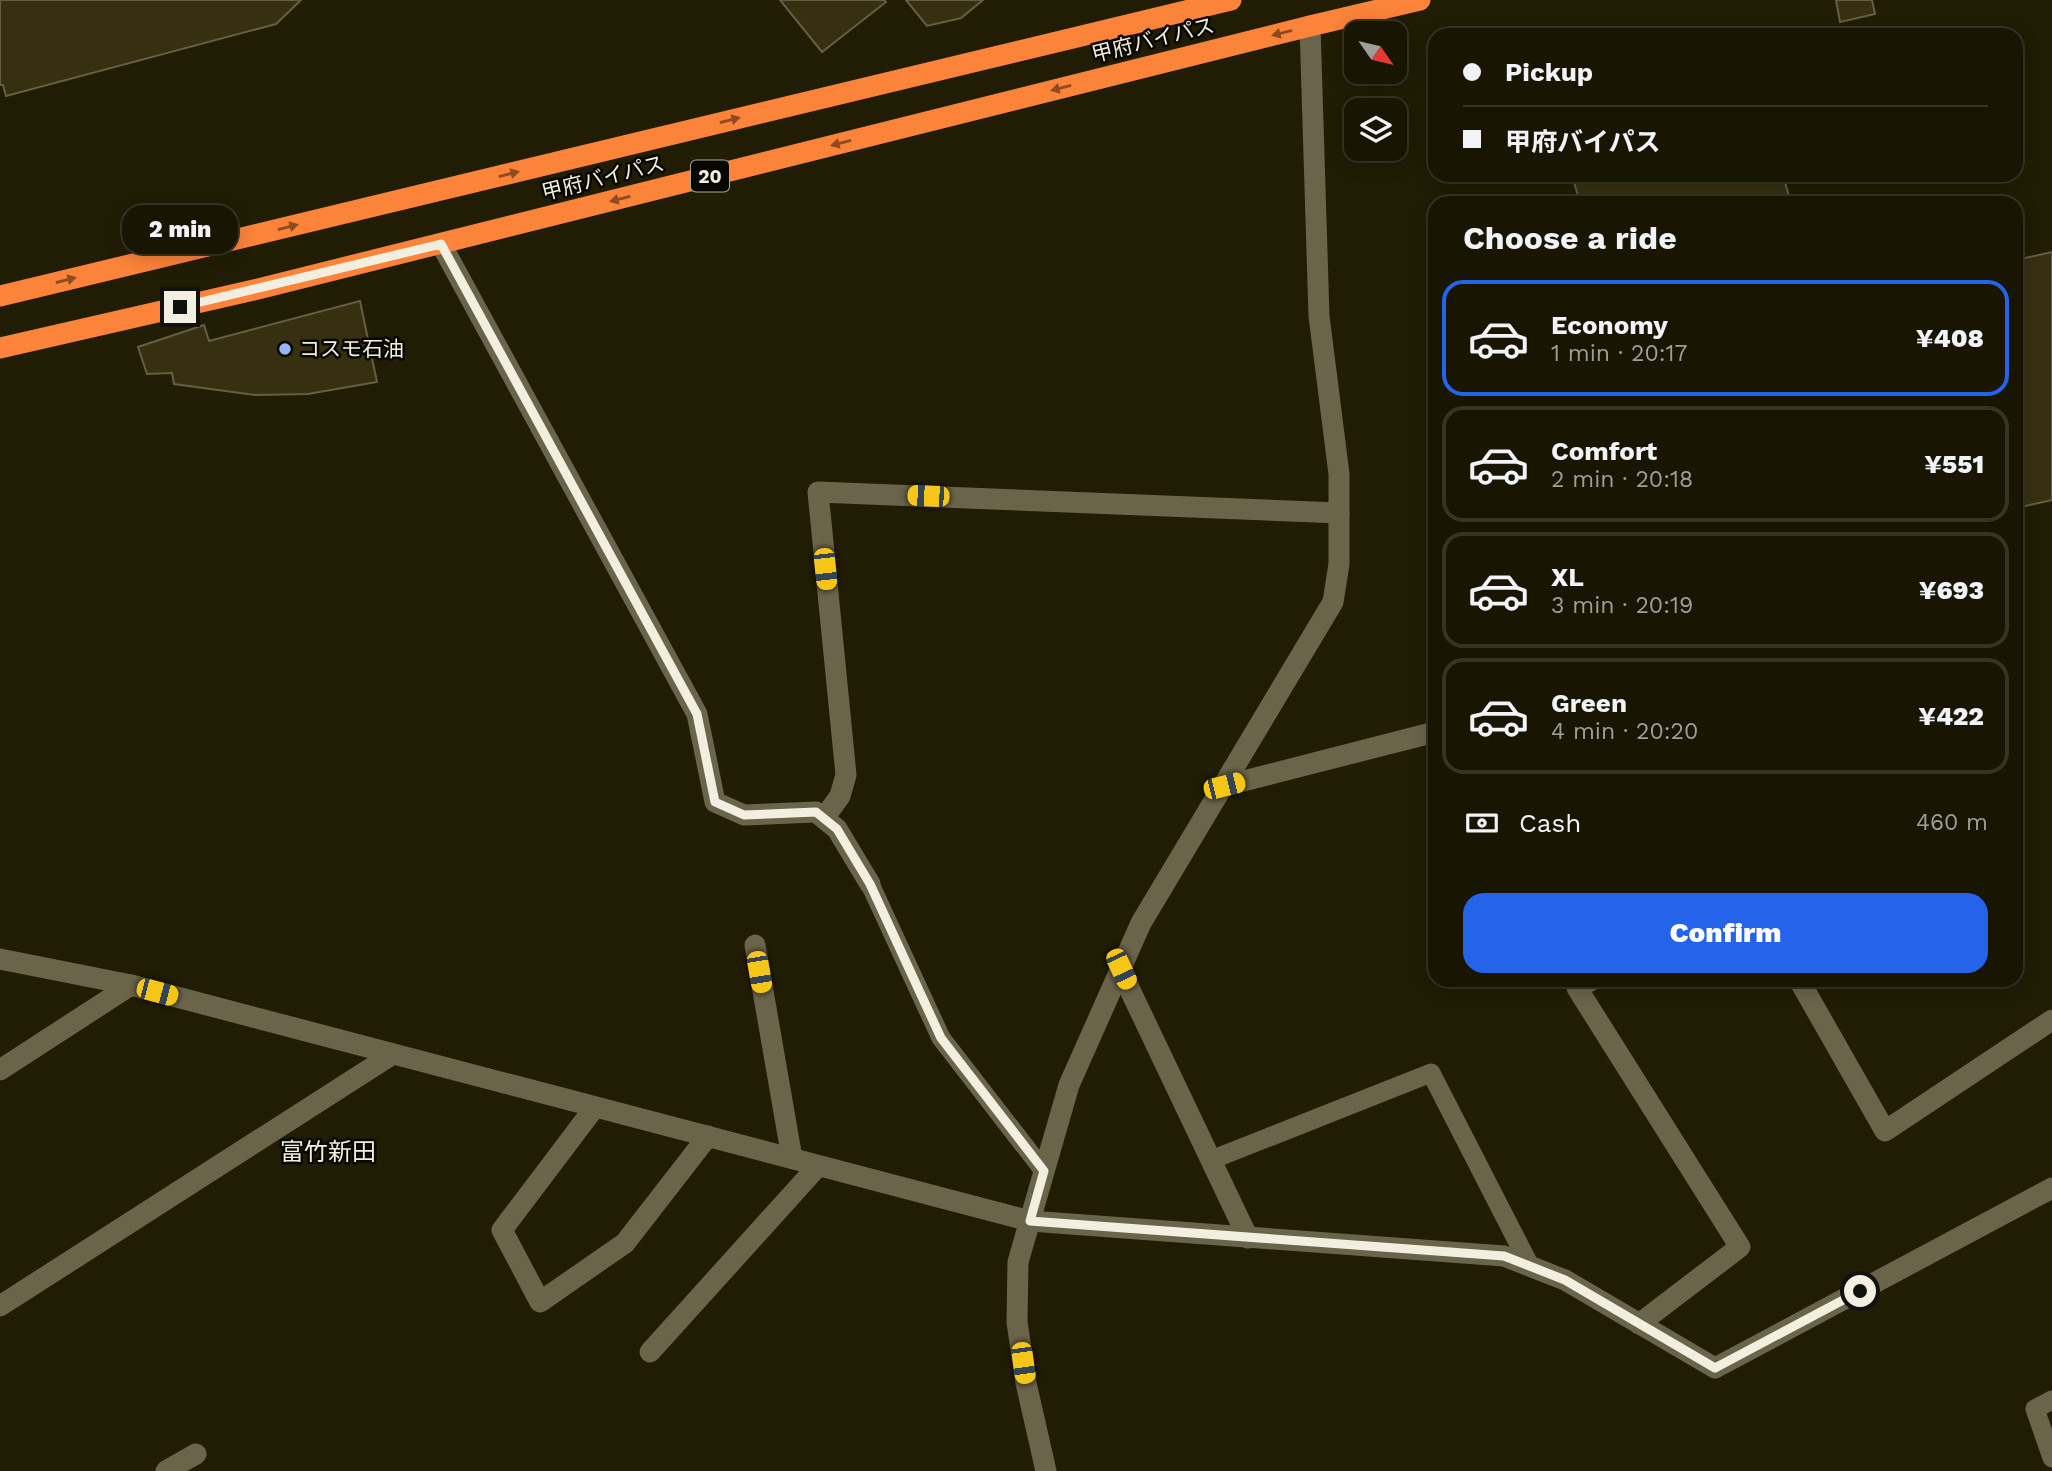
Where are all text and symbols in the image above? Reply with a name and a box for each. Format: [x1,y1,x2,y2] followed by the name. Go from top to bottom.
[1089,12,1217,67] street label: 甲府バイパス
[1344,21,1407,84] north arrow
[1344,21,1407,161] map controls
[1271,28,1293,39] one-way arrow
[1505,57,1593,87] text: Pickup
[1050,83,1072,94] one-way arrow
[1344,98,1407,161] button: layers
[719,115,741,126] one-way arrow
[1505,127,1660,157] text: 甲府バイパス
[829,138,851,149] one-way arrow
[539,150,667,205] street label: 甲府バイパス
[691,160,729,192] road number: 20
[498,168,520,179] one-way arrow
[609,194,631,205] one-way arrow
[122,205,238,254] callout: 2 min
[149,216,211,243] text: 2 min
[1463,219,1677,257] text: Choose a ride
[277,221,299,232] one-way arrow
[55,274,77,285] one-way arrow
[164,291,196,323] route end
[1467,307,1530,370] icon: car
[1551,310,1668,340] text: Economy
[1916,323,1984,353] text: ¥408
[299,336,404,361] place label: コスモ石油
[1551,340,1687,367] text: 1 min · 20:17
[277,341,293,357] marker: コスモ石油
[1467,433,1530,496] icon: car
[1551,436,1657,466] text: Comfort
[1924,449,1984,479] text: ¥551
[1551,466,1693,493] text: 2 min · 20:18
[907,485,950,507] car
[813,547,838,591] car
[1467,559,1530,622] icon: car
[1551,562,1584,592] text: XL
[1919,575,1984,605] text: ¥693
[1551,592,1693,619] text: 3 min · 20:19
[1467,685,1530,748] icon: car
[1551,688,1627,718] text: Green
[1918,701,1984,731] text: ¥422
[1551,718,1698,745] text: 4 min · 20:20
[1202,771,1247,801] car
[1463,804,1501,842] icon: cash
[1519,808,1581,838] text: Cash
[1916,809,1988,836] text: 460 m
[1463,893,1988,973] button: Confirm
[1103,946,1140,992] car
[746,949,773,995] car
[134,976,181,1008] car
[280,1138,376,1166] district label: 富竹新田
[1844,1275,1876,1307] route start
[1010,1341,1037,1385] car

